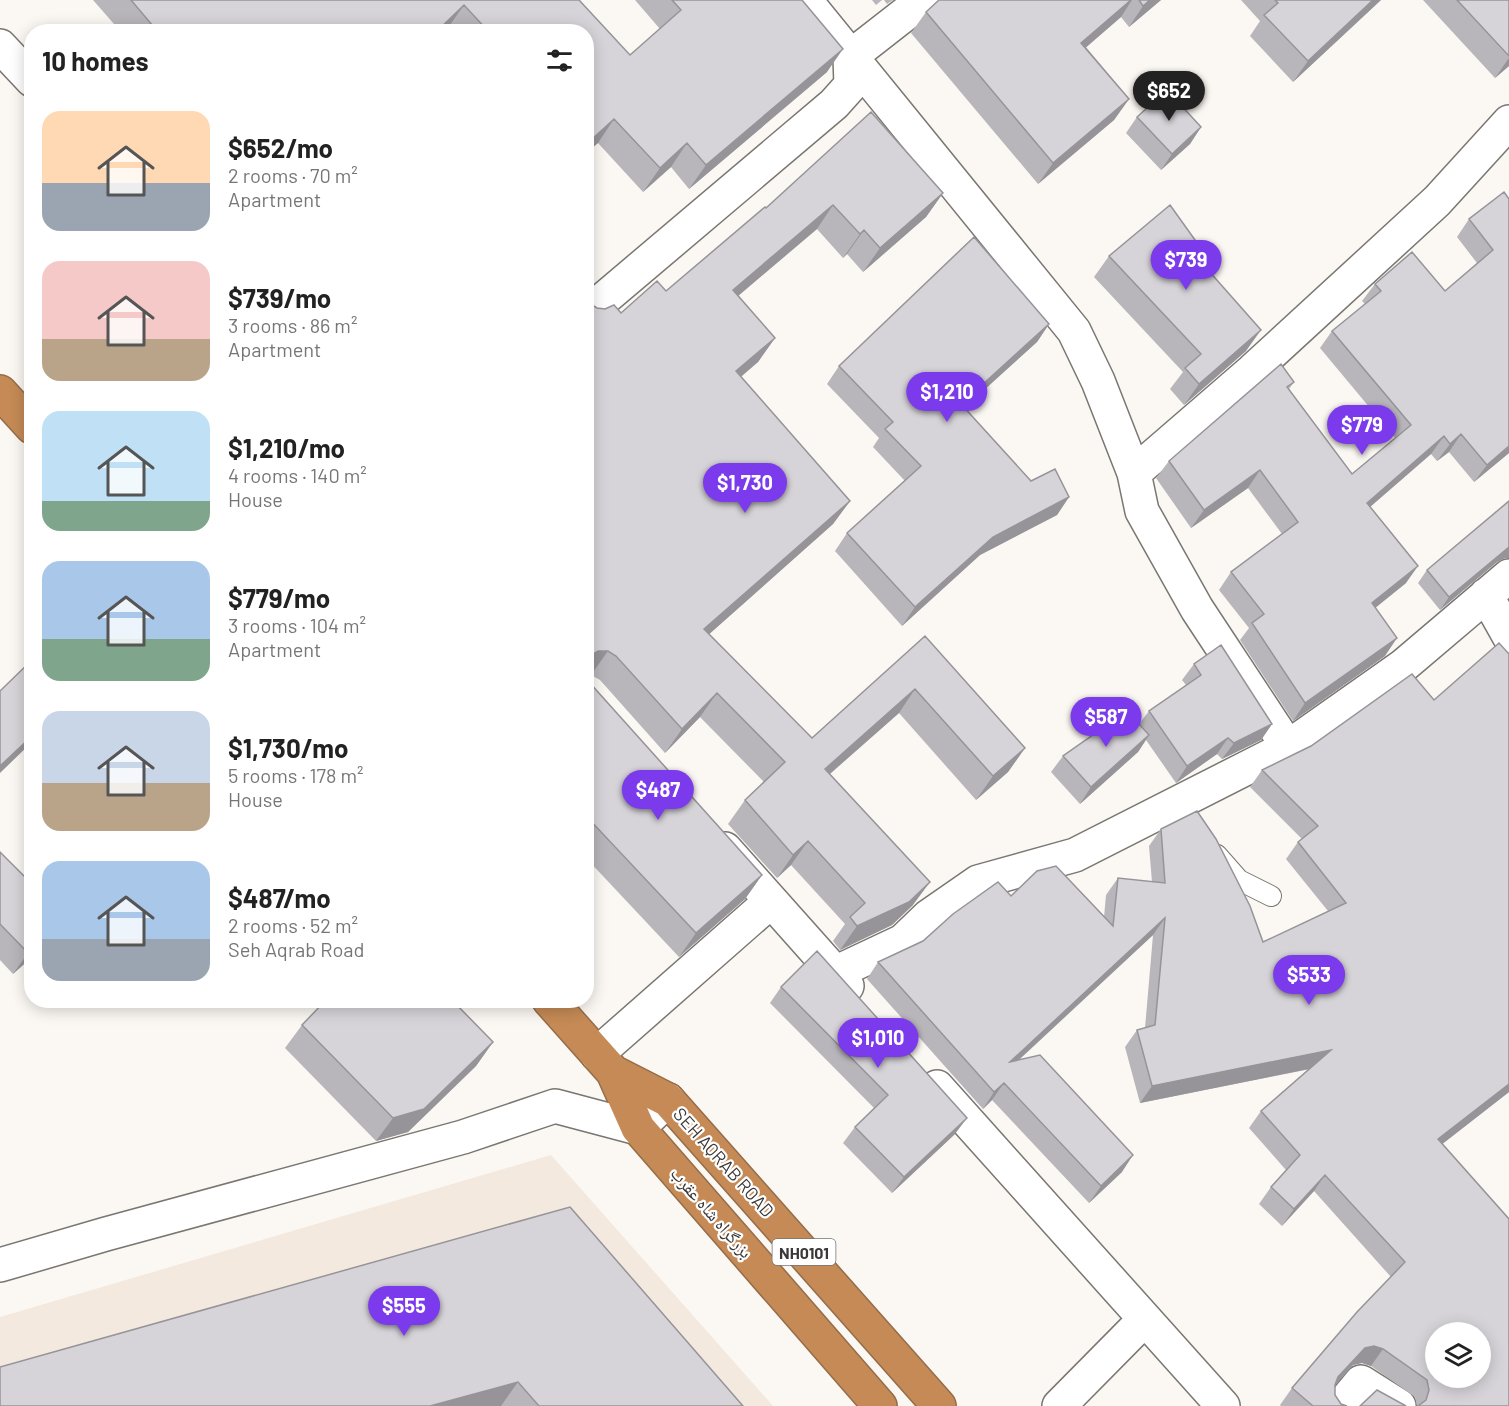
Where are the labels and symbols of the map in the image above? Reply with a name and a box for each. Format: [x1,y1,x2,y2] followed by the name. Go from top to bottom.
[1133,71,1205,122] pin: $652
[1150,240,1222,291] pin: $739
[898,372,996,423] pin: $1,210
[1326,405,1398,456] pin: $779
[696,463,794,514] pin: $1,730
[1070,697,1142,748] pin: $587
[622,770,694,821] pin: $487
[1273,955,1345,1006] pin: $533
[829,1018,927,1069] pin: $1,010
[669,1103,779,1221] street label: SEH AQRAB ROAD
[666,1162,758,1263] street label: بزرگراه شاه عقرب
[772,1239,836,1265] road number: NH0101
[368,1286,440,1337] pin: $555

